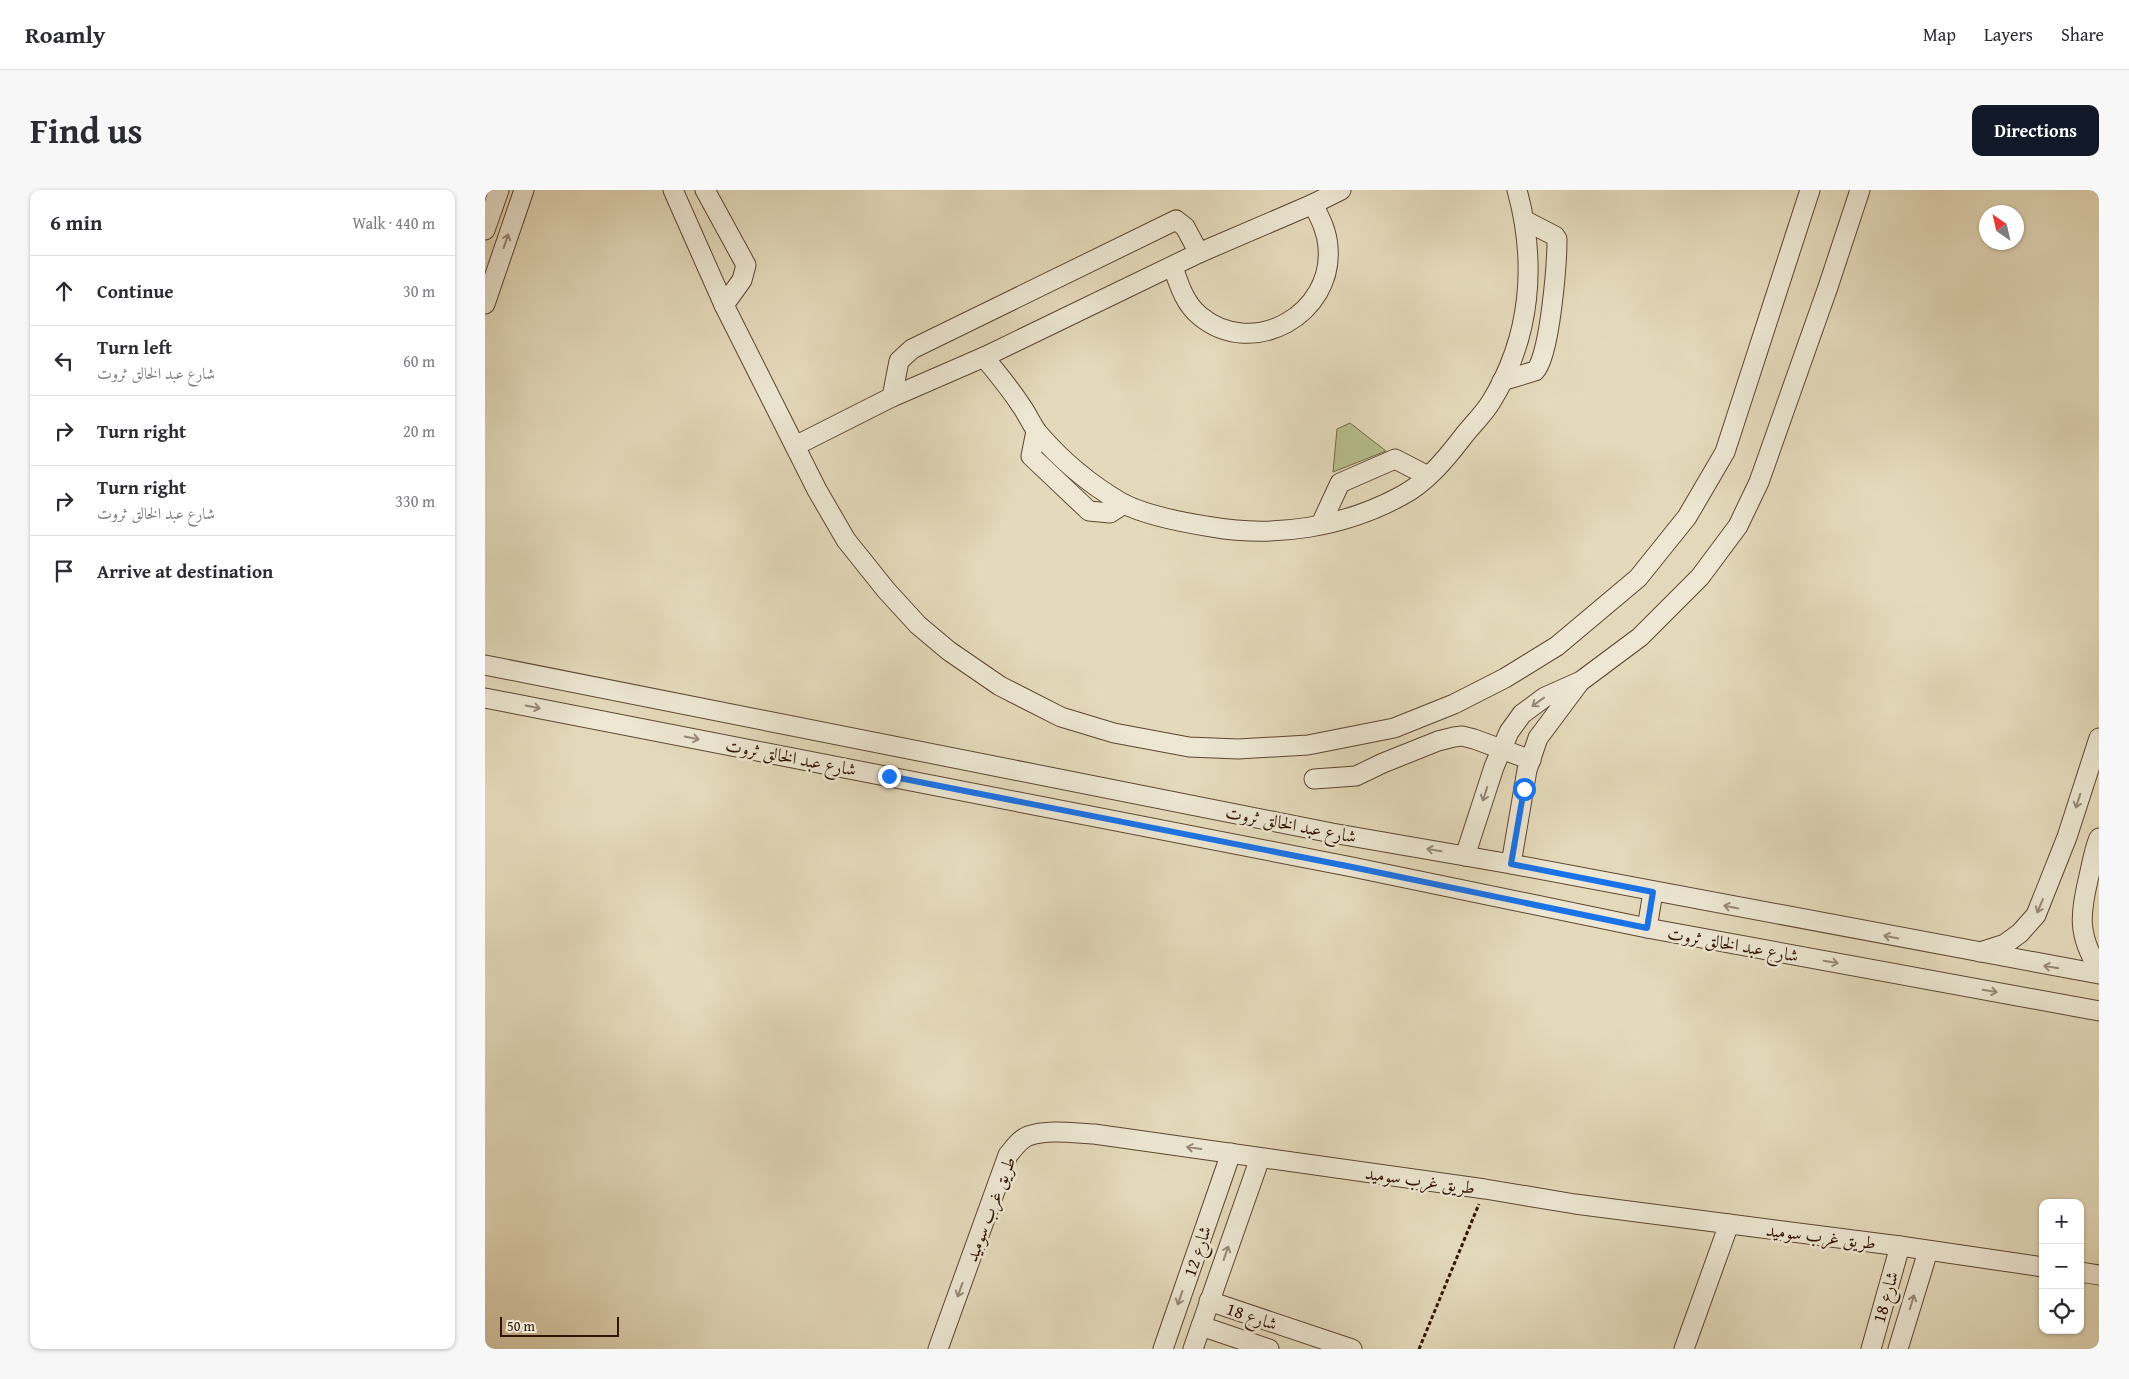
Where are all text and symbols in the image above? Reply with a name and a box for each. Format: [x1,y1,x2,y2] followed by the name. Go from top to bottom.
[25,17,105,52] text: Roamly
[1923,21,1956,48] text: Map
[1984,21,2033,48] text: Layers
[2061,21,2104,48] text: Share
[30,105,143,156] text: Find us
[1972,105,2099,156] button: Directions
[1979,205,2024,250] north arrow
[50,207,102,238] text: 6 min
[352,211,435,235] text: Walk · 440 m
[502,233,512,249] one-way arrow
[50,277,78,305] icon: ahead
[97,277,174,305] text: Continue
[403,279,435,303] text: 30 m
[97,333,172,361] text: Turn left
[50,347,78,375] icon: left
[403,349,435,373] text: 60 m
[97,361,215,385] text: شارع عبد الخالق ثروت
[50,417,78,445] icon: right
[97,417,186,445] text: Turn right
[403,419,435,443] text: 20 m
[97,473,186,501] text: Turn right
[50,487,78,515] icon: right
[395,489,435,513] text: 330 m
[97,501,215,525] text: شارع عبد الخالق ثروت
[50,557,78,585] icon: arrive
[97,557,273,585] text: Arrive at destination
[1531,697,1545,707] one-way arrow
[524,703,540,713] one-way arrow
[723,731,859,785] street label: شارع عبد الخالق ثروت
[684,733,700,743] one-way arrow
[878,765,901,788] route end
[1513,778,1536,801] route start
[1480,785,1489,801] one-way arrow
[2073,793,2083,809] one-way arrow
[1223,798,1359,852] street label: شارع عبد الخالق ثروت
[1427,845,1443,855] one-way arrow
[2034,898,2044,913] one-way arrow
[1724,901,1740,911] one-way arrow
[1665,919,1801,971] street label: شارع عبد الخالق ثروت
[1884,931,1900,941] one-way arrow
[1822,957,1838,967] one-way arrow
[2043,961,2059,971] one-way arrow
[1982,986,1998,996] one-way arrow
[1187,1142,1203,1152] one-way arrow
[958,1152,1022,1266] street label: طريق غرب سوميد
[1363,1159,1477,1201] street label: طريق غرب سوميد
[2039,1199,2084,1334] map controls
[2039,1199,2084,1244] button: +
[1764,1216,1878,1256] street label: طريق غرب سوميد
[1176,1222,1220,1281] street label: شارع 12
[2039,1244,2084,1289] button: −
[1222,1246,1231,1262] one-way arrow
[1865,1268,1907,1327] street label: شارع 18
[955,1282,964,1297] one-way arrow
[2039,1289,2084,1334] button: locate
[1175,1290,1185,1306] one-way arrow
[1222,1295,1281,1339] street label: شارع 18
[1908,1295,1918,1311] one-way arrow
[500,1314,619,1337] scale bar
[507,1316,535,1336] text: 50 m

